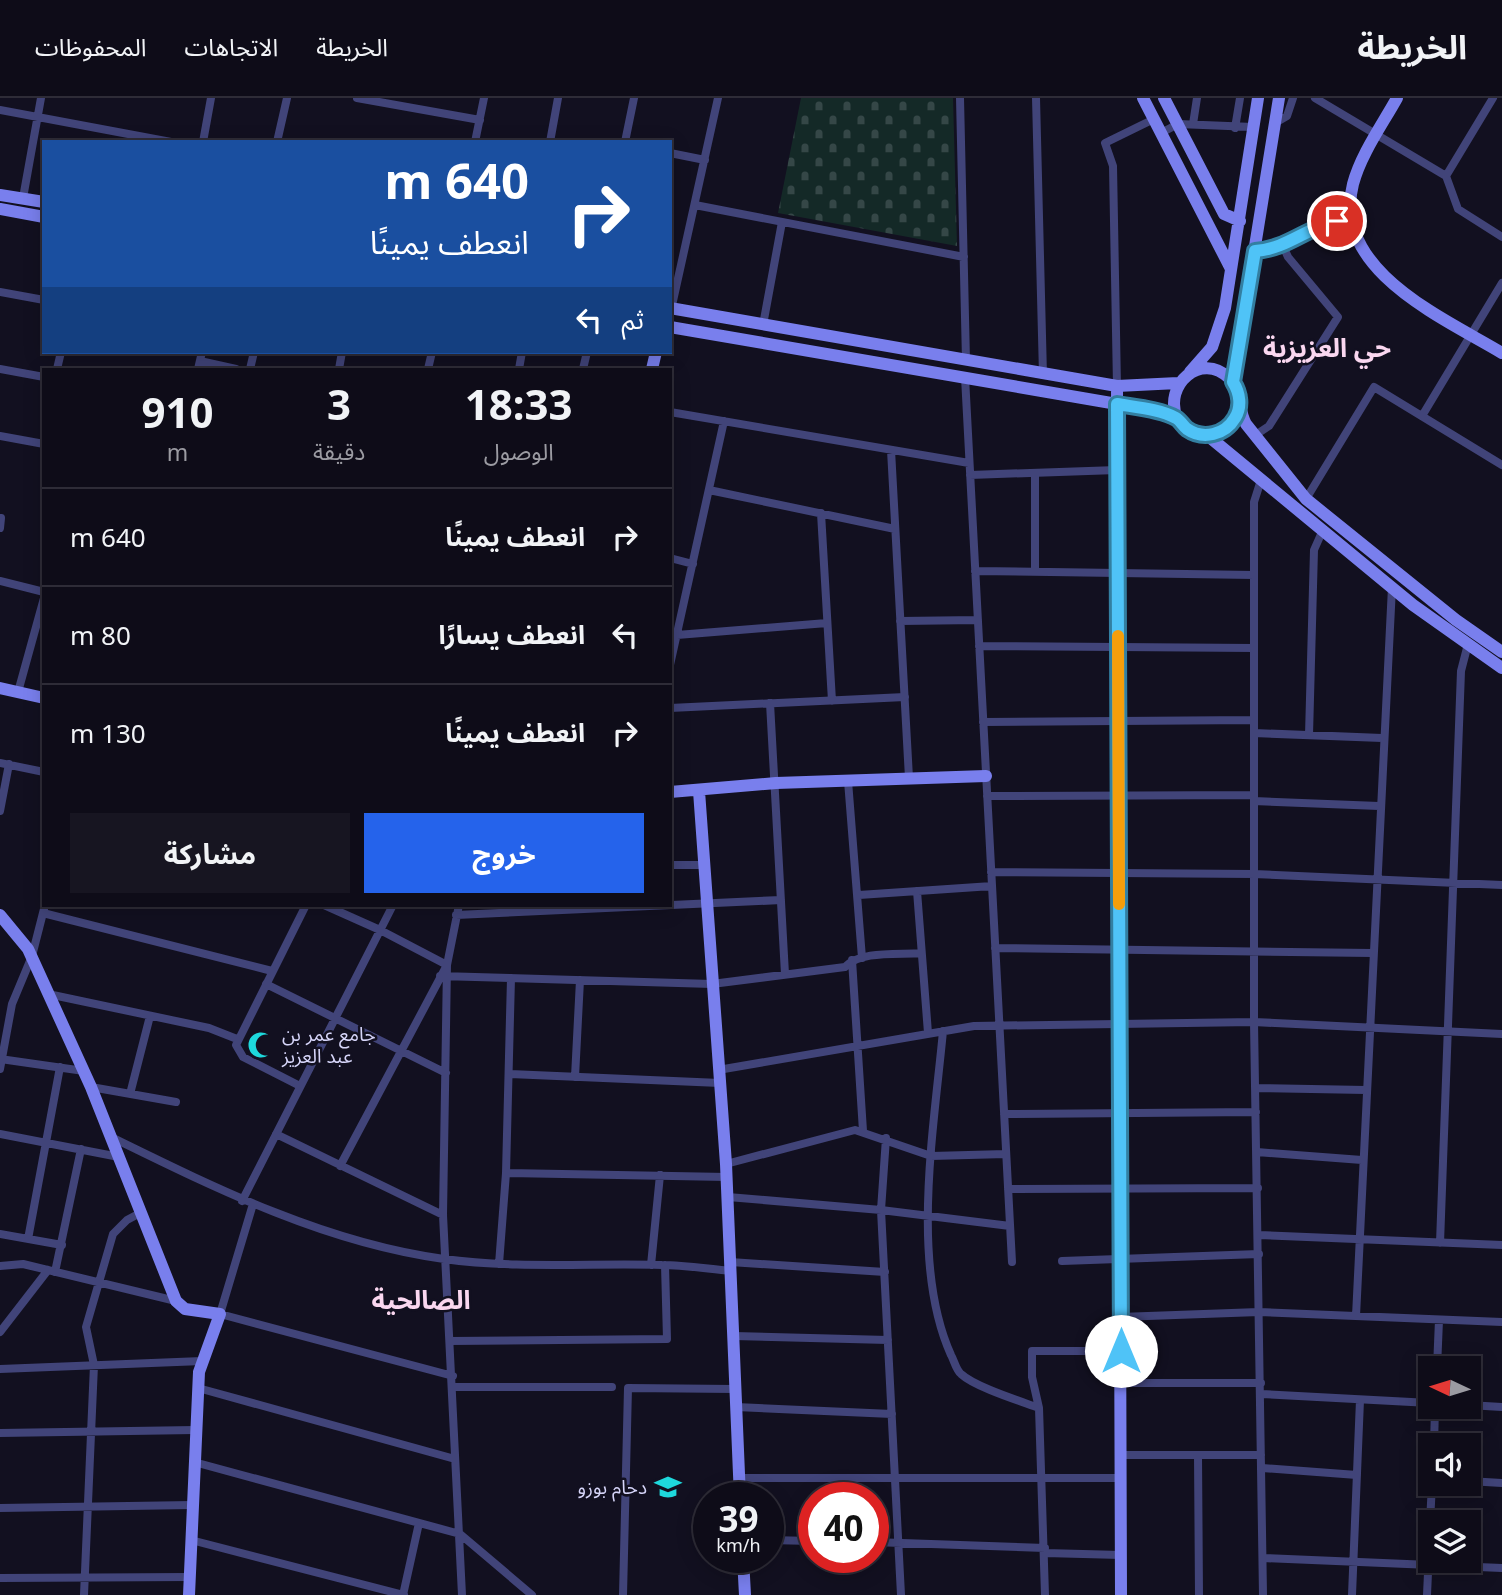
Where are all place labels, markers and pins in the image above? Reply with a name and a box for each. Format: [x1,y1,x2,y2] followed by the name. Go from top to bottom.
[1307,191,1367,251] pin
[281,1021,376,1069] place label: جامع عمر بن عبد العزيز
[246,1030,276,1060] mosque icon: جامع عمر بن عبد العزيز
[653,1472,683,1502] school or university icon: دحام بوزو
[578,1474,647,1502] place label: دحام بوزو

